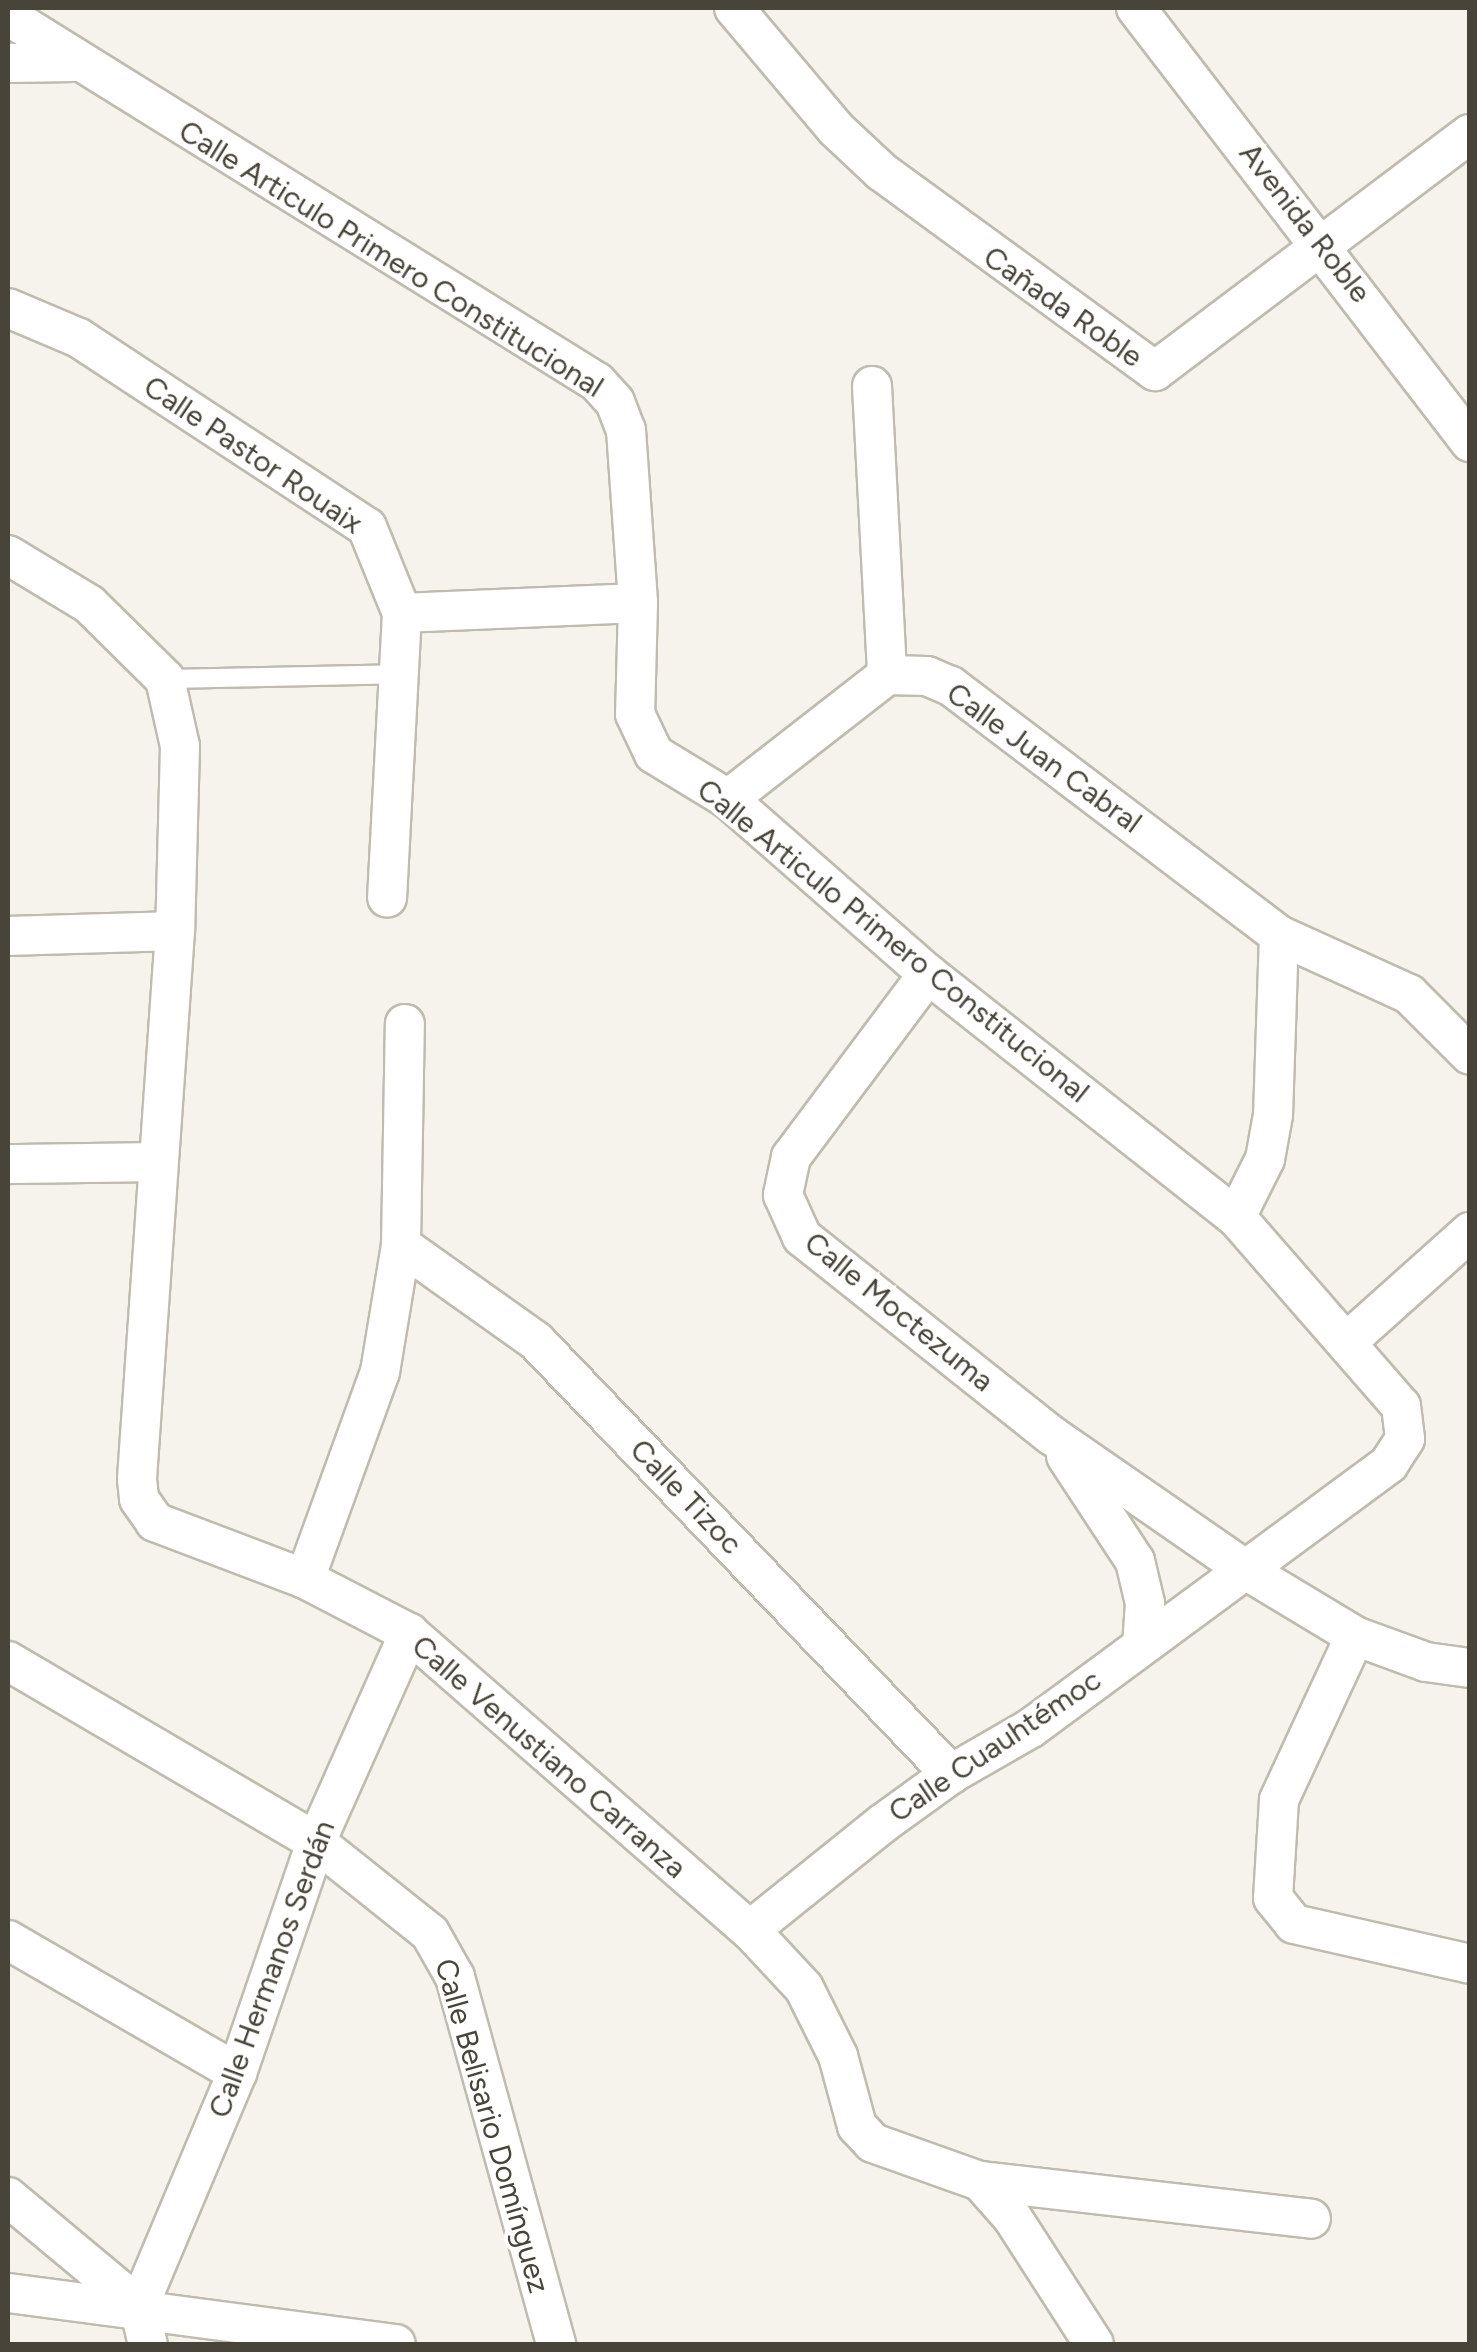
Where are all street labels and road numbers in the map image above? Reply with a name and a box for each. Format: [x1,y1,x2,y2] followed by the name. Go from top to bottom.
[172,113,610,405] street label: Calle Articulo Primero Constitucional
[1232,136,1378,310] street label: Avenida Roble
[976,239,1150,375] street label: Cañada Roble
[137,369,369,541] street label: Calle Pastor Rouaix
[940,675,1148,841] street label: Calle Juan Cabral
[690,772,1096,1110] street label: Calle Articulo Primero Constitucional
[797,1225,1001,1399] street label: Calle Moctezuma
[622,1432,750,1562] street label: Calle Tizoc
[404,1628,694,1886] street label: Calle Venustiano Carranza
[882,1662,1108,1830] street label: Calle Cuauhtémoc
[201,1815,343,2123] street label: Calle Hermanos Serdán
[427,1955,557,2297] street label: Calle Belisario Domínguez

